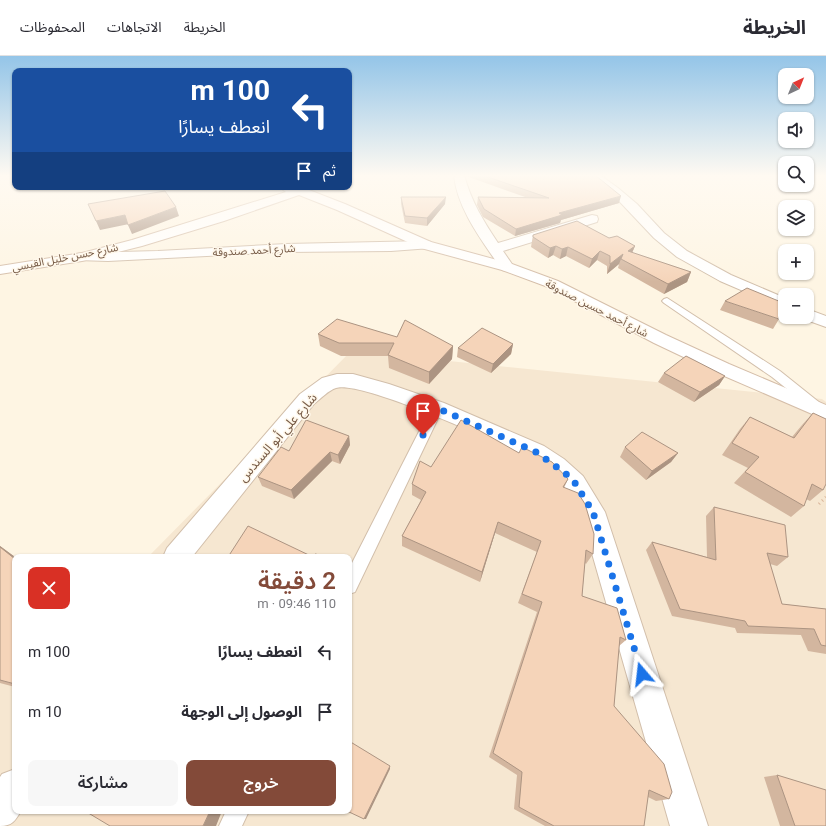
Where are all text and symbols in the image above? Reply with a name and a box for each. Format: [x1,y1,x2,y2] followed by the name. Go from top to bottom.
[743,16,806,39] text: الخريطة
[20,19,85,35] text: المحفوظات
[107,19,162,35] text: الاتجاهات
[184,19,226,35] text: الخريطة
[778,68,814,104] north arrow
[778,68,814,324] map controls
[191,74,270,107] text: 100 m
[284,84,336,136] icon: left
[778,112,814,148] button: sound
[178,116,270,137] text: انعطف يسارًا
[778,156,814,192] button: search
[293,160,315,182] icon: arrive
[323,162,336,180] text: ثم
[778,200,814,236] button: layers
[11,241,120,277] street label: شارع حسن خليل القيسي
[212,241,296,260] street label: شارع أحمد صندوقة
[778,244,814,280] button: +
[543,277,651,341] street label: شارع أحمد حسين صندوقة
[778,288,814,324] button: −
[234,390,322,487] street label: شارع علي أبو السندس
[406,394,440,435] pin
[412,400,434,422] icon: arrive
[28,567,70,609] button: close
[258,567,336,595] text: 2 دقيقة
[257,596,336,611] text: 110 m · 09:46
[314,641,336,663] icon: left
[28,643,70,661] text: 100 m
[218,643,302,661] text: انعطف يسارًا
[621,653,663,695] position arrow
[314,701,336,723] icon: arrive
[28,703,62,721] text: 10 m
[181,703,302,721] text: الوصول إلى الوجهة
[28,760,178,806] button: مشاركة
[186,760,336,806] button: خروج

